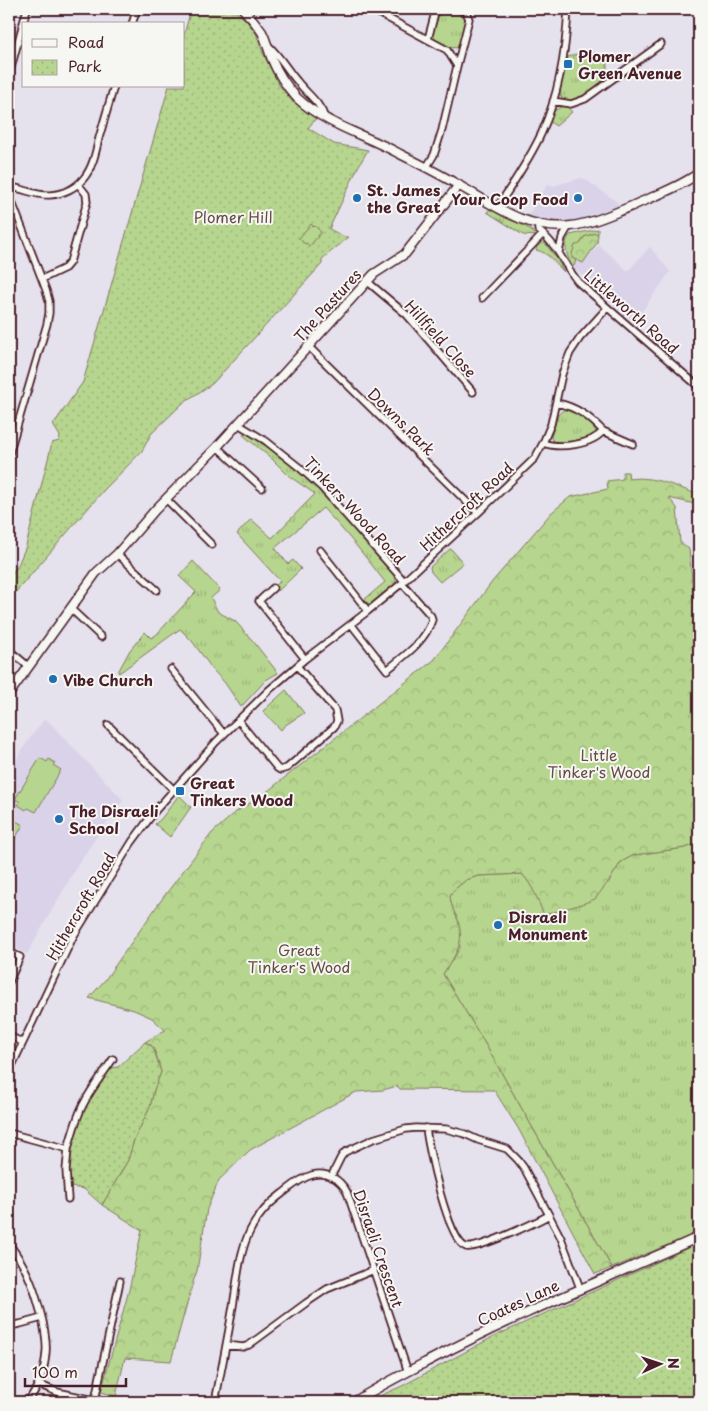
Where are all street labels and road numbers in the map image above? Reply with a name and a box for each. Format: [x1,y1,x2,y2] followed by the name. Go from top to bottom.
[288,263,366,347] street label: The Pastures
[580,263,684,359] street label: Littleworth Road
[400,294,482,382] street label: Hillfield Close
[363,382,441,460] street label: Downs Park
[299,451,411,569] street label: Tinkers Wood Road
[414,456,518,556] street label: Hithercroft Road
[40,848,120,964] street label: Hithercroft Road
[348,1186,410,1310] street label: Disraeli Crescent
[473,1273,563,1331] street label: Coates Lane

